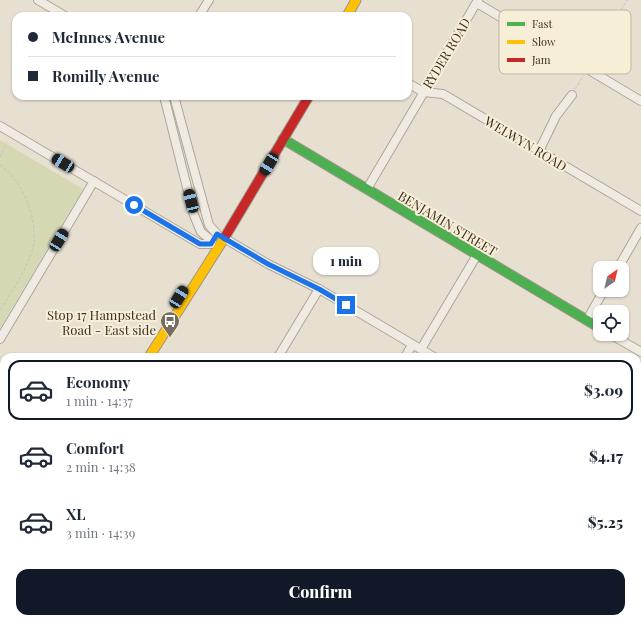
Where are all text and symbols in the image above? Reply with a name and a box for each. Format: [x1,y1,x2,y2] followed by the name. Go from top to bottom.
[499,10,631,74] legend
[418,15,474,91] street label: RYDER ROAD
[532,16,552,31] text: Fast
[52,27,165,47] text: McInnes Avenue
[532,34,556,49] text: Slow
[531,52,551,67] text: Jam
[52,66,160,86] text: Romilly Avenue
[481,111,570,174] street label: WELWYN ROAD
[258,151,280,177] car
[50,152,76,174] car
[395,187,501,259] street label: BENJAMIN STREET
[182,188,200,214] car
[125,196,143,214] route start
[48,227,70,253] car
[313,247,379,275] callout: 1 min
[330,252,362,269] text: 1 min
[593,261,629,297] north arrow
[593,261,629,341] map controls
[168,284,190,310] car
[337,296,355,314] route end
[593,305,629,341] button: locate
[47,306,156,338] place label: Stop 17 Hampstead Road - East side
[159,310,181,338] bus stop icon: Stop 17 Hampstead Road - East side
[18,372,54,408] icon: car
[66,372,130,392] text: Economy
[584,380,623,400] text: $3.09
[66,392,133,409] text: 1 min · 14:37
[18,438,54,474] icon: car
[66,438,124,458] text: Comfort
[589,446,623,466] text: $4.17
[66,458,136,475] text: 2 min · 14:38
[18,504,54,540] icon: car
[66,504,86,524] text: XL
[588,512,623,532] text: $5.25
[66,524,135,541] text: 3 min · 14:39
[16,569,625,615] button: Confirm

